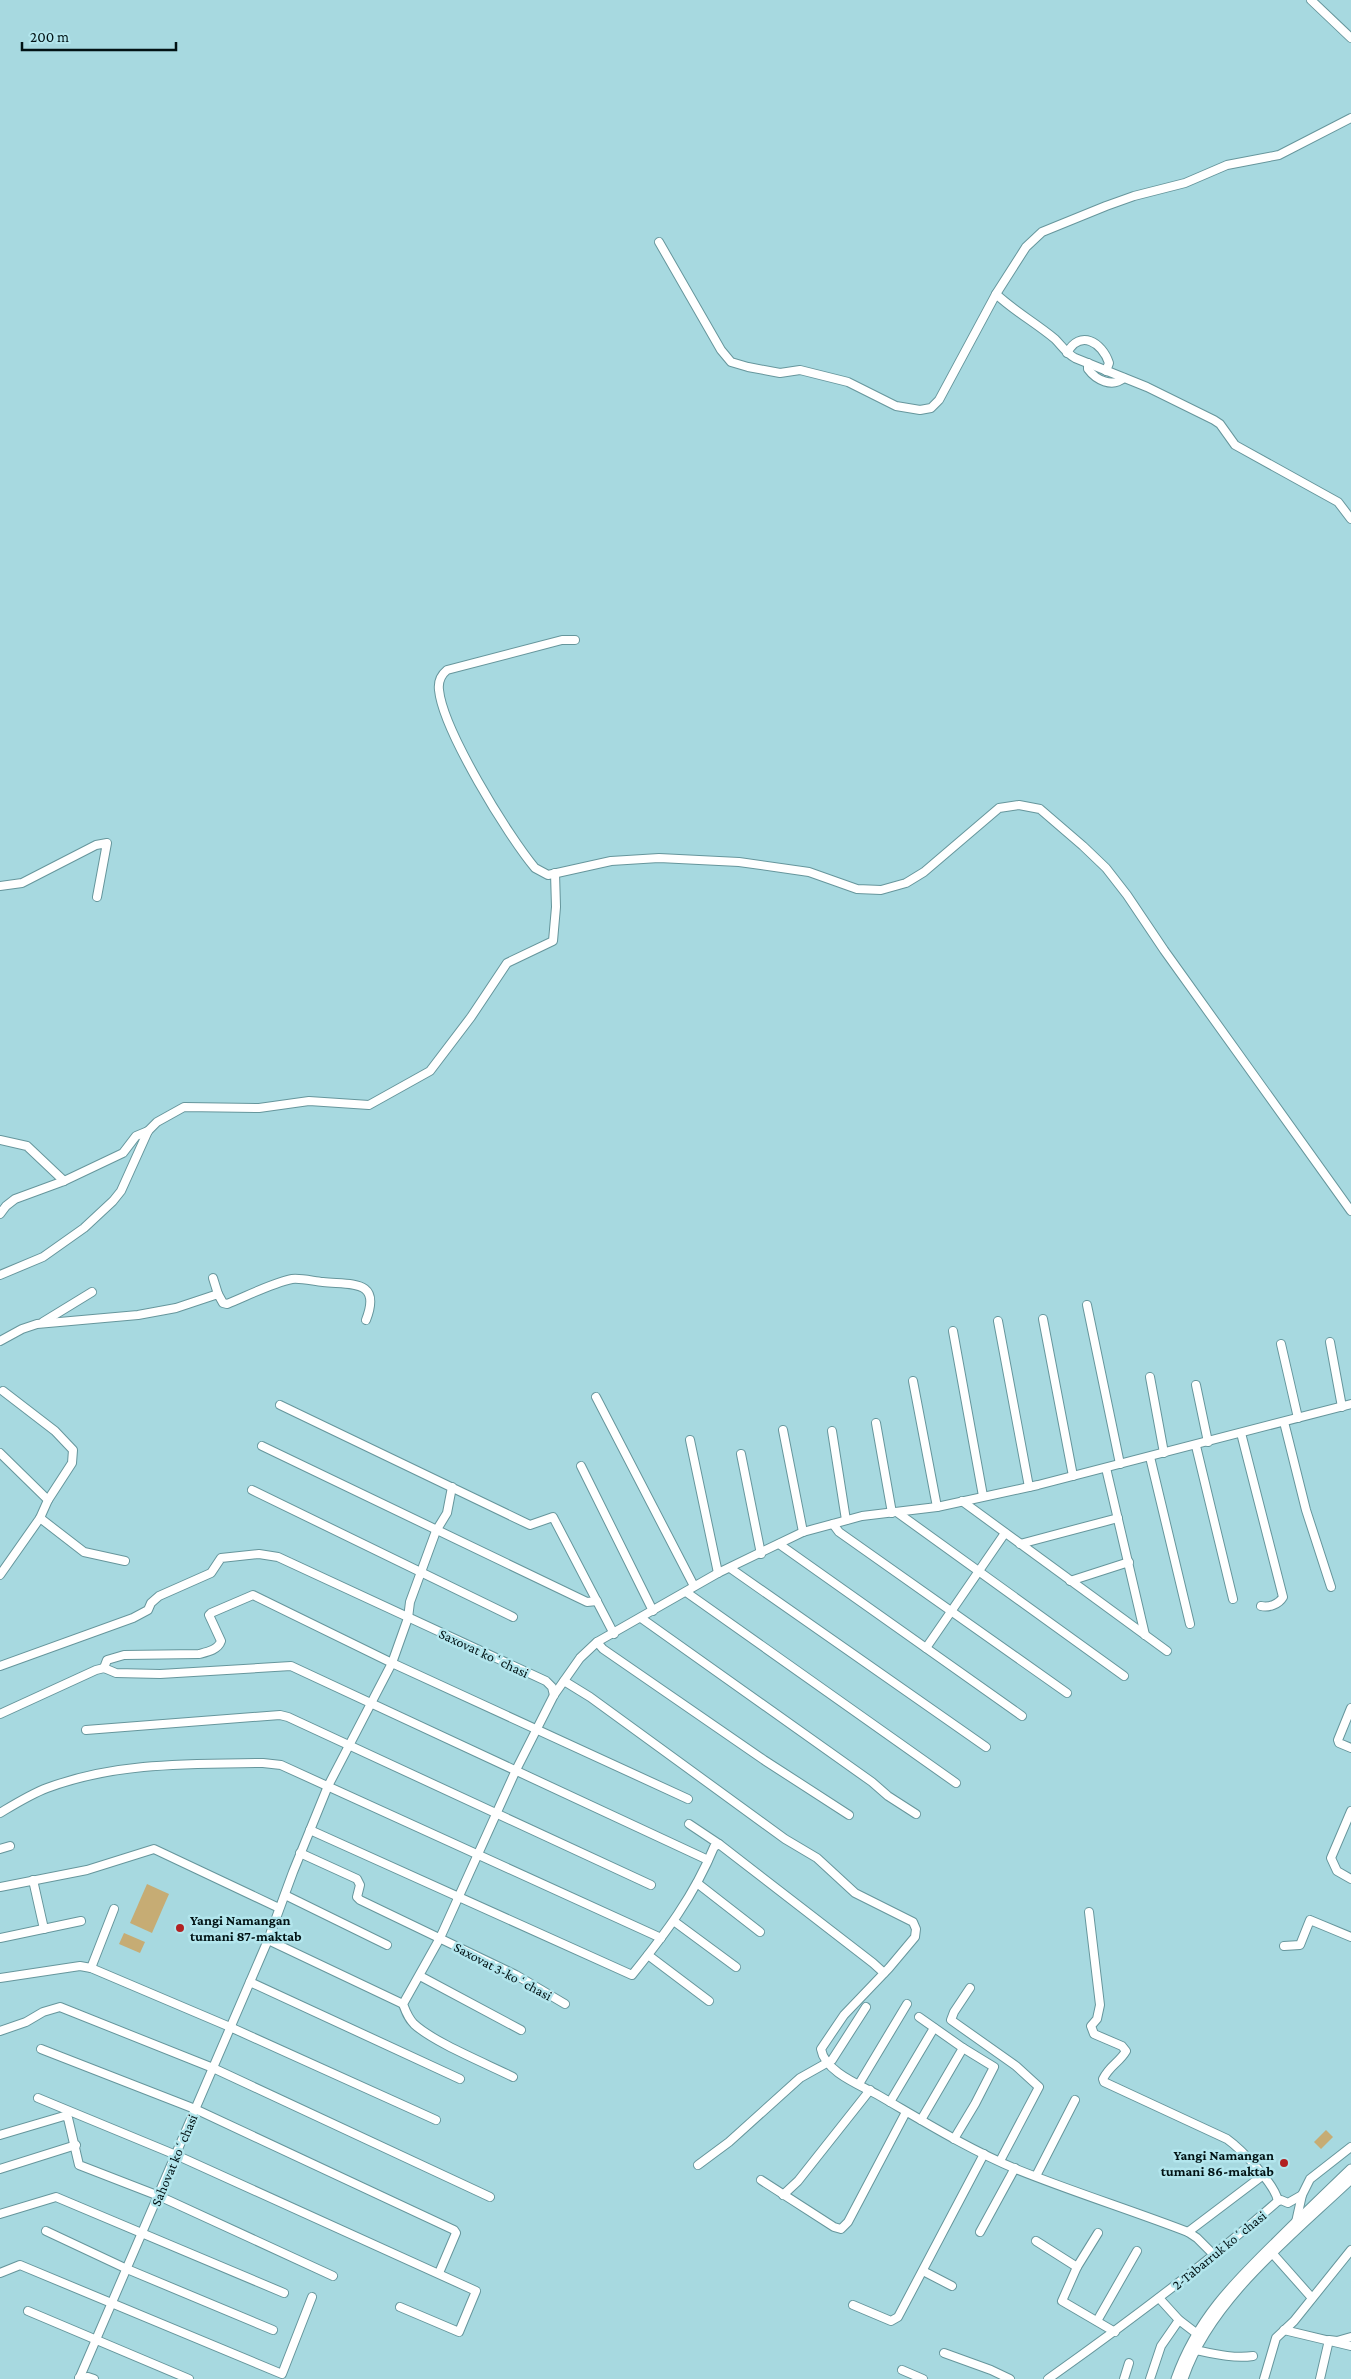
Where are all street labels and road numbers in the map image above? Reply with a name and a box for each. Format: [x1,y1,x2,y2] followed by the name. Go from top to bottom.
[437,1625,532,1681] street label: Saxovat koʻchasi
[451,1938,555,2004] street label: Saxovat 3-koʻchasi
[147,2111,201,2208] street label: Sahovat koʻchasi
[1169,2207,1269,2293] street label: 2-Tabarruk koʻchasi

